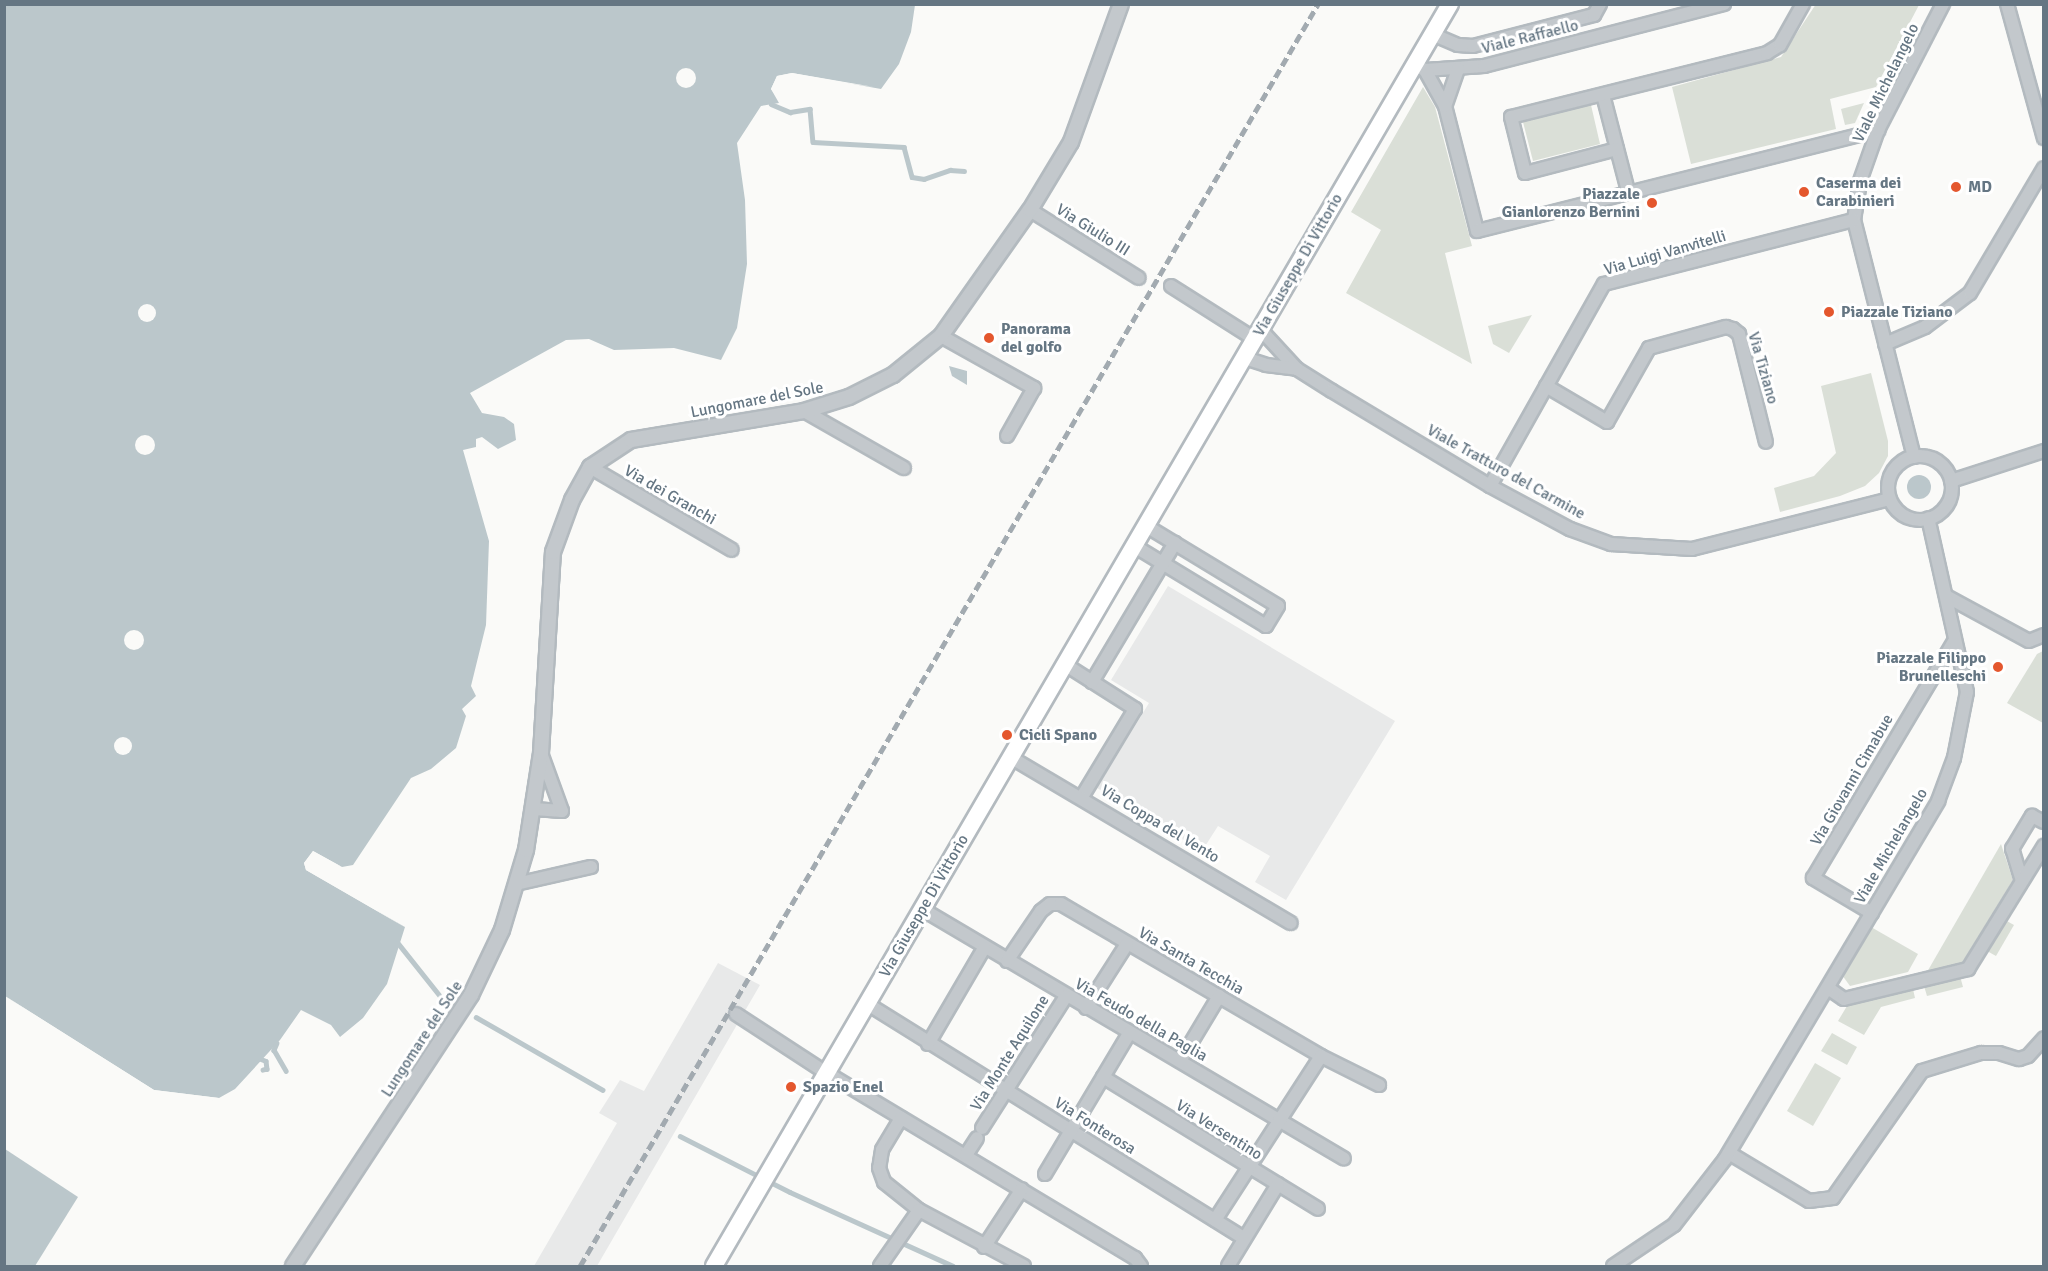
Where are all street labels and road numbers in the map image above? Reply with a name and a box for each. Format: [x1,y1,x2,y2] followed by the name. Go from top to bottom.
[1480,16,1580,58] street label: Viale Raffaello
[1849,20,1923,146] street label: Viale Michelangelo
[1249,190,1347,340] street label: Via Giuseppe Di Vittorio
[1053,200,1133,260] street label: Via Giulio III
[1602,226,1728,280] street label: Via Luigi Vanvitelli
[1744,330,1782,406] street label: Via Tiziano
[689,378,825,422] street label: Lungomare del Sole
[1424,420,1588,524] street label: Viale Tratturo del Carmine
[621,461,719,529] street label: Via dei Granchi
[1807,711,1897,849] street label: Via Giovanni Cimabue
[1097,781,1223,867] street label: Via Coppa del Vento
[1850,785,1932,907] street label: Viale Michelangelo
[875,831,973,981] street label: Via Giuseppe Di Vittorio
[1135,923,1247,999] street label: Via Santa Tecchia
[1071,974,1211,1066] street label: Via Feudo della Paglia
[377,977,467,1101] street label: Lungomare del Sole
[967,992,1053,1114] street label: Via Monte Aquilone
[1051,1093,1139,1159] street label: Via Fonterosa
[1172,1096,1266,1164] street label: Via Versentino

